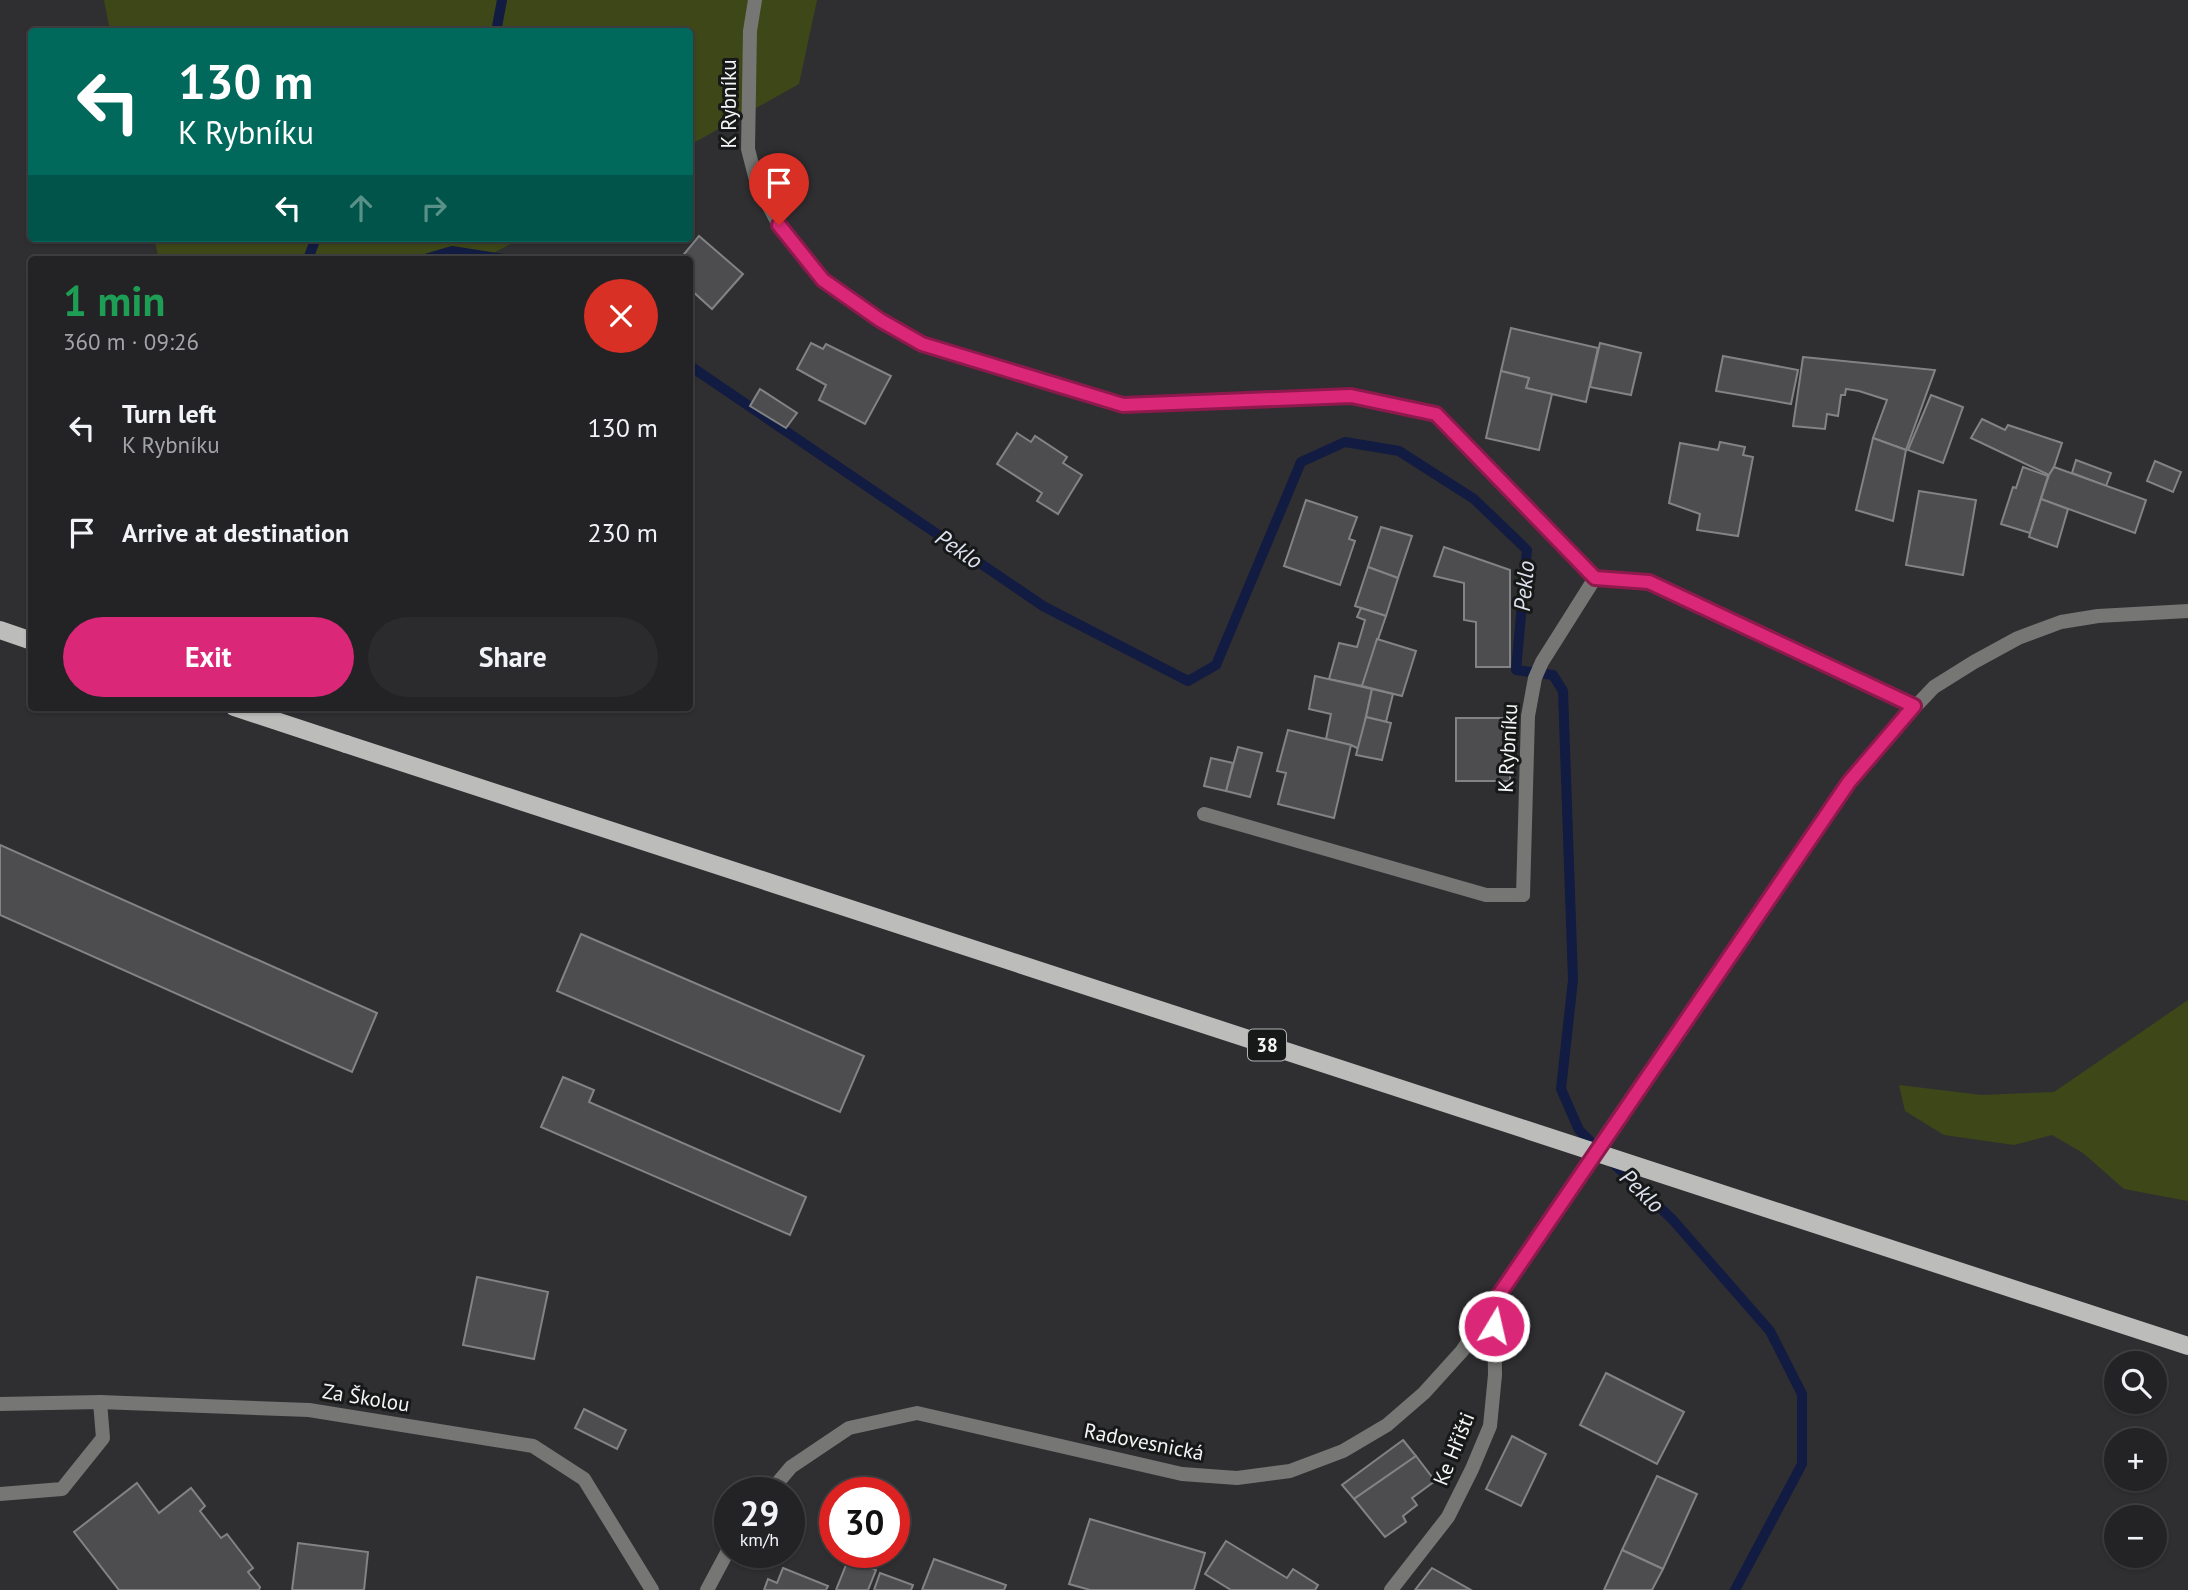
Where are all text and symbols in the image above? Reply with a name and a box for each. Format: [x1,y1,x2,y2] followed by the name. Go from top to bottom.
[178,49,313,113] text: 130 m
[63,56,154,147] icon: left
[715,59,742,149] street label: K Rybníku
[178,111,314,153] text: K Rybníku
[749,153,809,225] pin
[760,164,798,202] icon: arrive
[269,189,307,227] icon: left
[342,189,380,227] icon: ahead
[415,189,453,227] icon: right
[63,273,165,328] text: 1 min
[584,279,658,353] button: close
[63,327,199,356] text: 360 m · 09:26
[122,397,216,430] text: Turn left
[63,409,101,447] icon: left
[587,411,658,444] text: 130 m
[122,430,220,459] text: K Rybníku
[63,514,101,552] icon: arrive
[122,516,349,549] text: Arrive at destination
[587,516,658,549] text: 230 m
[930,522,988,575] water label: Peklo
[1507,559,1540,613] water label: Peklo
[63,617,354,697] button: Exit
[368,617,658,697] button: Share
[1492,703,1523,793] street label: K Rybníku
[1248,1030,1286,1060] road number: 38
[1614,1163,1671,1219] water label: Peklo
[1457,1289,1531,1363] position arrow
[2104,1351,2167,1568] map controls
[2104,1351,2167,1414] button: search
[321,1377,412,1418] street label: Za Školou
[1427,1408,1480,1489] street label: Ke Hřišti
[1082,1417,1206,1466] street label: Radovesnická
[2104,1428,2167,1491] button: +
[819,1477,910,1568] speed limit sign: 30
[740,1490,779,1536] text: 29
[2104,1505,2167,1568] button: −
[740,1528,779,1551] text: km/h

